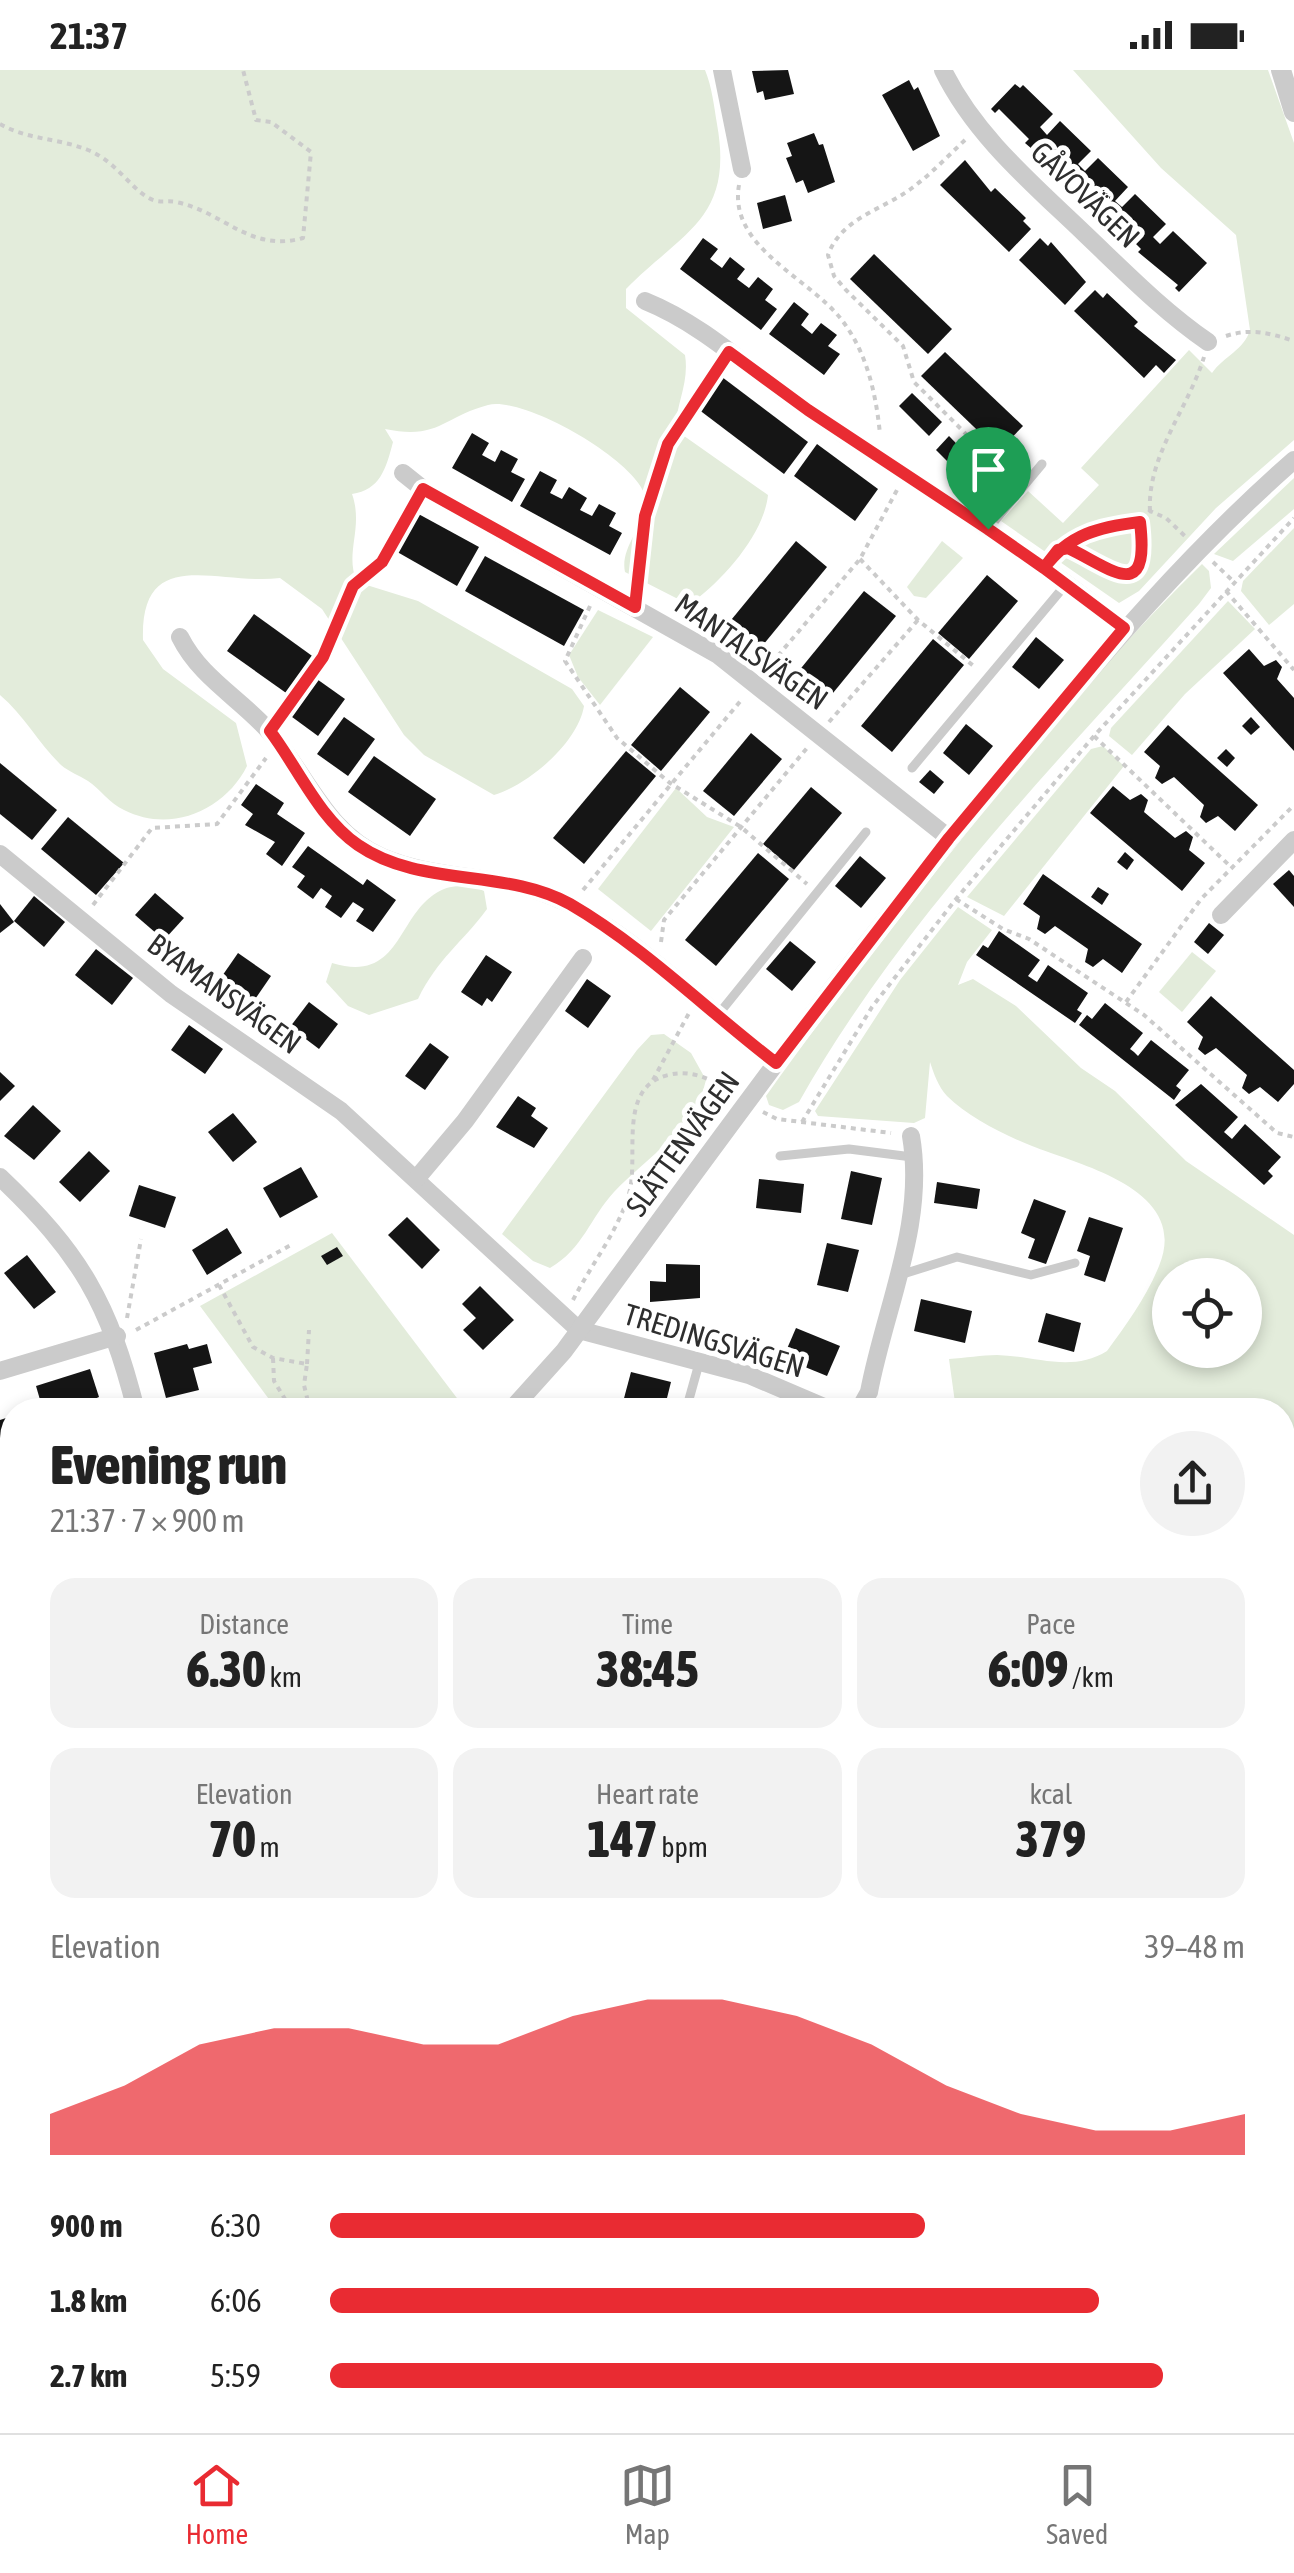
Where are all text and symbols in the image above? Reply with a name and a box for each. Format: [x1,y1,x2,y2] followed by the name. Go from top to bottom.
[50,14,128,57] text: 21:37
[1025,134,1147,254] street label: GÅVOVÄGEN
[946,427,1031,530] pin
[961,442,1016,497] icon: arrive
[669,586,834,716] street label: MANTALSVÄGEN
[141,926,308,1060] street label: BYAMANSVÄGEN
[619,1065,746,1222] street label: SLÄTTENVÄGEN
[1152,1258,1262,1368] map controls
[1152,1258,1262,1368] button: locate
[620,1296,809,1384] street label: TREDINGSVÄGEN
[1140,1431,1245,1536] button: share
[50,1433,287,1496] text: Evening run
[50,1502,244,1539] text: 21:37 · 7 × 900 m
[199,1608,289,1640] text: Distance
[622,1608,673,1640] text: Time
[1026,1608,1075,1640] text: Pace
[186,1640,266,1698] text: 6.30
[596,1640,699,1698] text: 38:45
[988,1640,1068,1698] text: 6:09
[266,1661,302,1693] text: km
[1068,1661,1114,1693] text: /km
[196,1778,293,1810] text: Elevation
[596,1778,699,1810] text: Heart rate
[1030,1778,1072,1810] text: kcal
[209,1810,256,1868] text: 70
[587,1810,657,1868] text: 147
[1016,1810,1086,1868] text: 379
[256,1831,280,1863] text: m
[657,1831,708,1863] text: bpm
[50,1928,161,1965] text: Elevation
[1145,1928,1245,1965] text: 39–48 m
[50,2207,123,2244] text: 900 m
[210,2207,261,2244] text: 6:30
[50,2282,127,2319] text: 1.8 km
[210,2282,261,2319] text: 6:06
[50,2357,127,2394] text: 2.7 km
[210,2357,261,2394] text: 5:59
[186,2458,248,2550] tab: Home
[620,2458,675,2550] tab: Map
[1046,2458,1108,2550] tab: Saved

